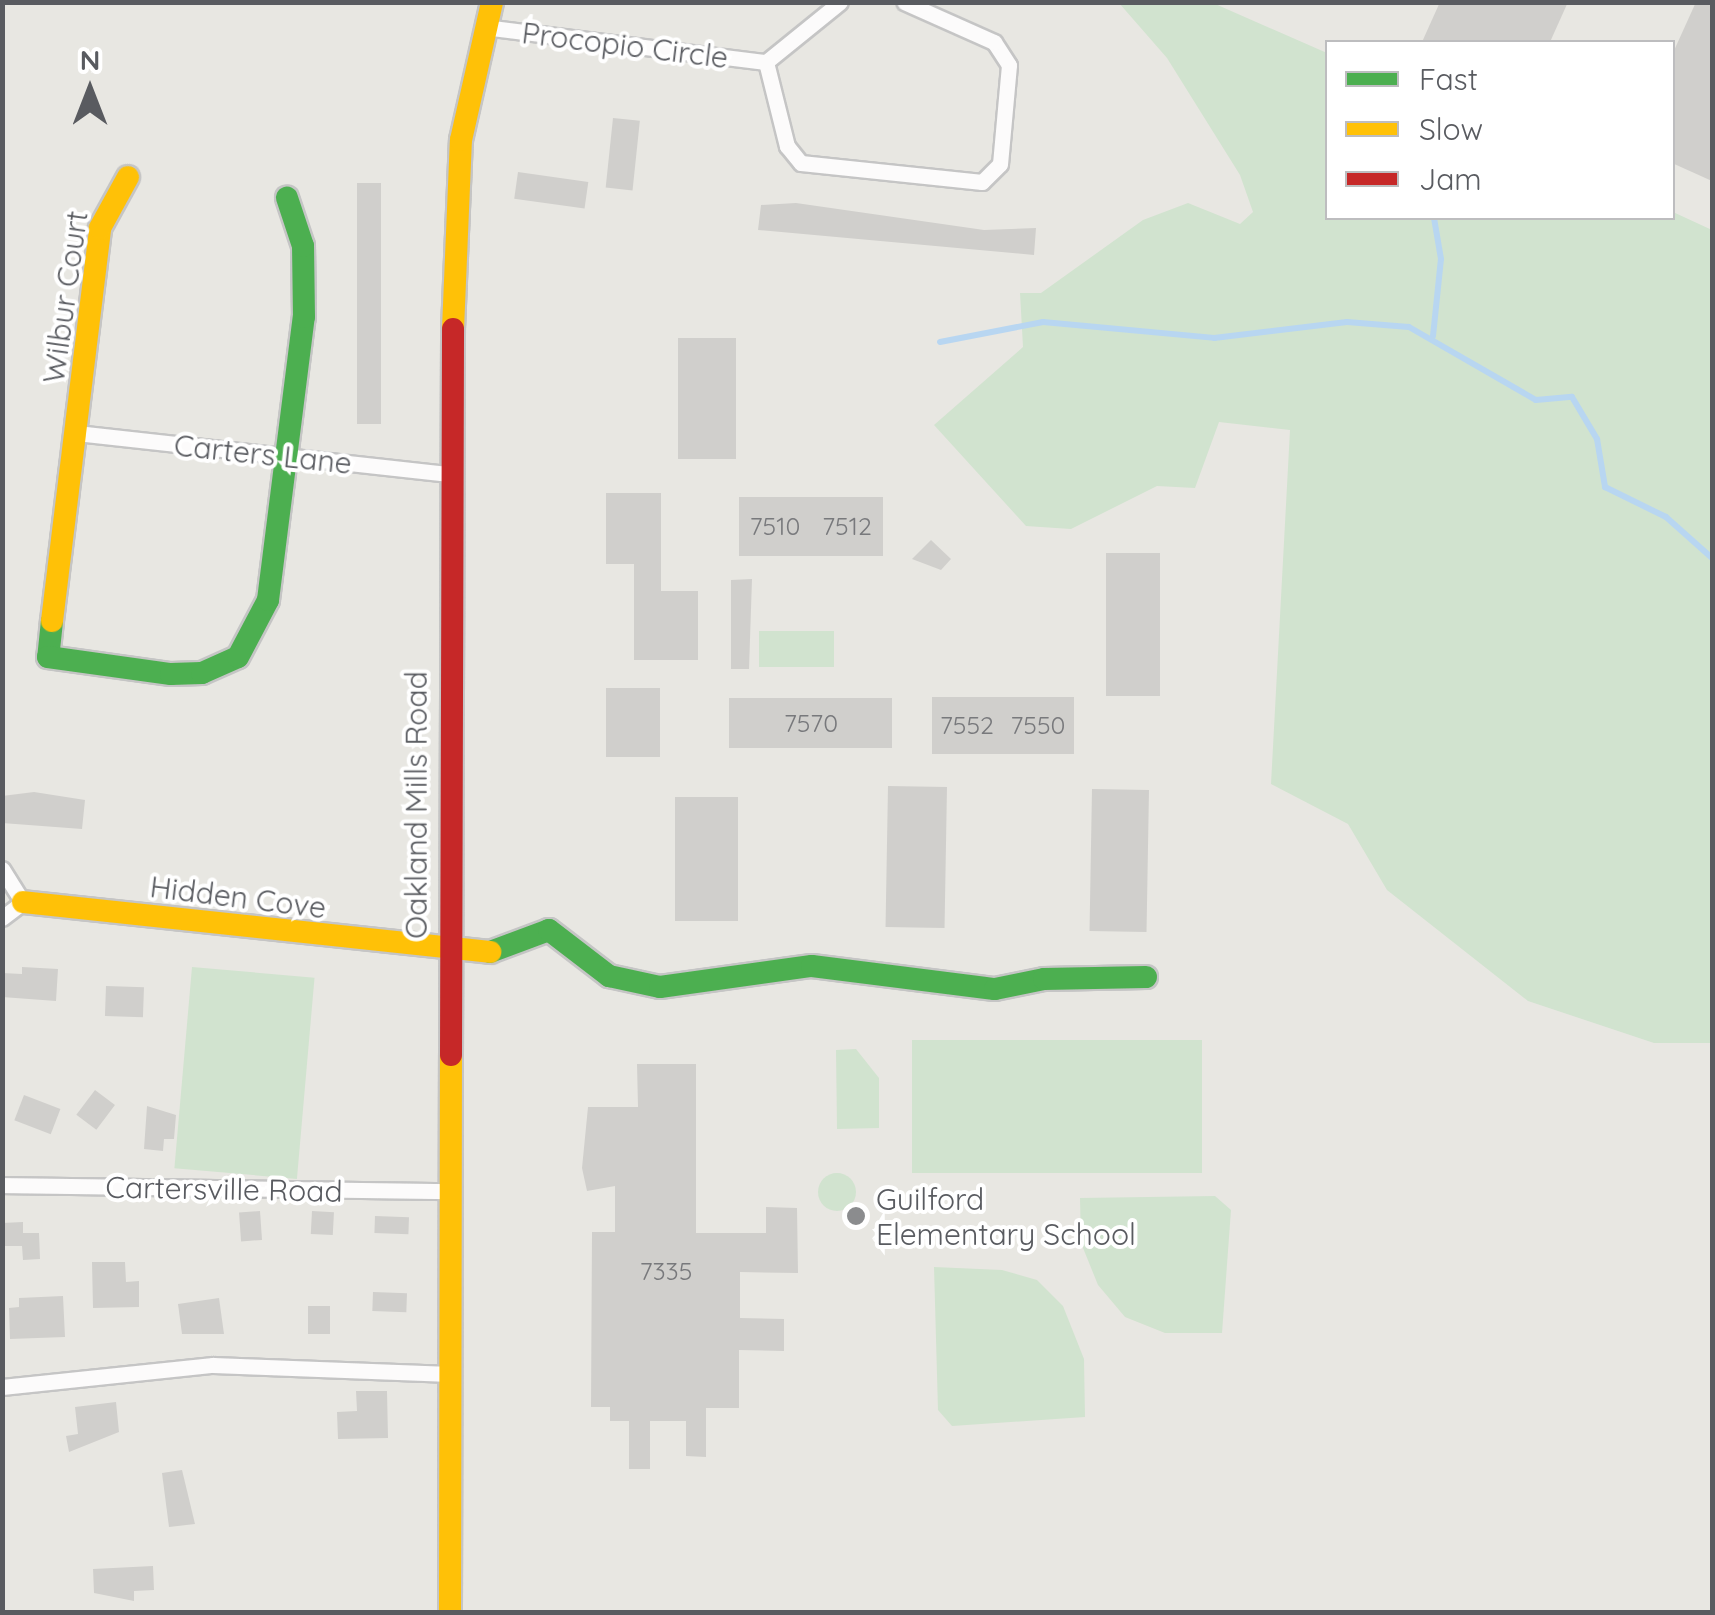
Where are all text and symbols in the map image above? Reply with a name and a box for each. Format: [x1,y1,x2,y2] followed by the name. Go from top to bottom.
[520,14,730,76] street label: Procopio Circle
[40,40,140,140] north arrow
[1325,40,1675,220] legend
[80,42,100,77] text: N
[1419,60,1478,98] text: Fast
[1419,110,1483,148] text: Slow
[1419,160,1482,198] text: Jam
[35,208,95,386] street label: Wilbur Court
[172,427,354,481] street label: Carters Lane
[750,511,800,541] house number: 7510
[822,511,872,541] house number: 7512
[398,671,434,939] street label: Oakland Mills Road
[784,708,838,738] house number: 7570
[940,710,994,740] house number: 7552
[1011,710,1065,740] house number: 7550
[148,868,328,926] street label: Hidden Cove
[105,1169,343,1209] street label: Cartersville Road
[876,1181,1136,1252] place label: Guilford Elementary School
[845,1205,867,1227] marker: Guilford Elementary School
[640,1256,692,1286] house number: 7335

